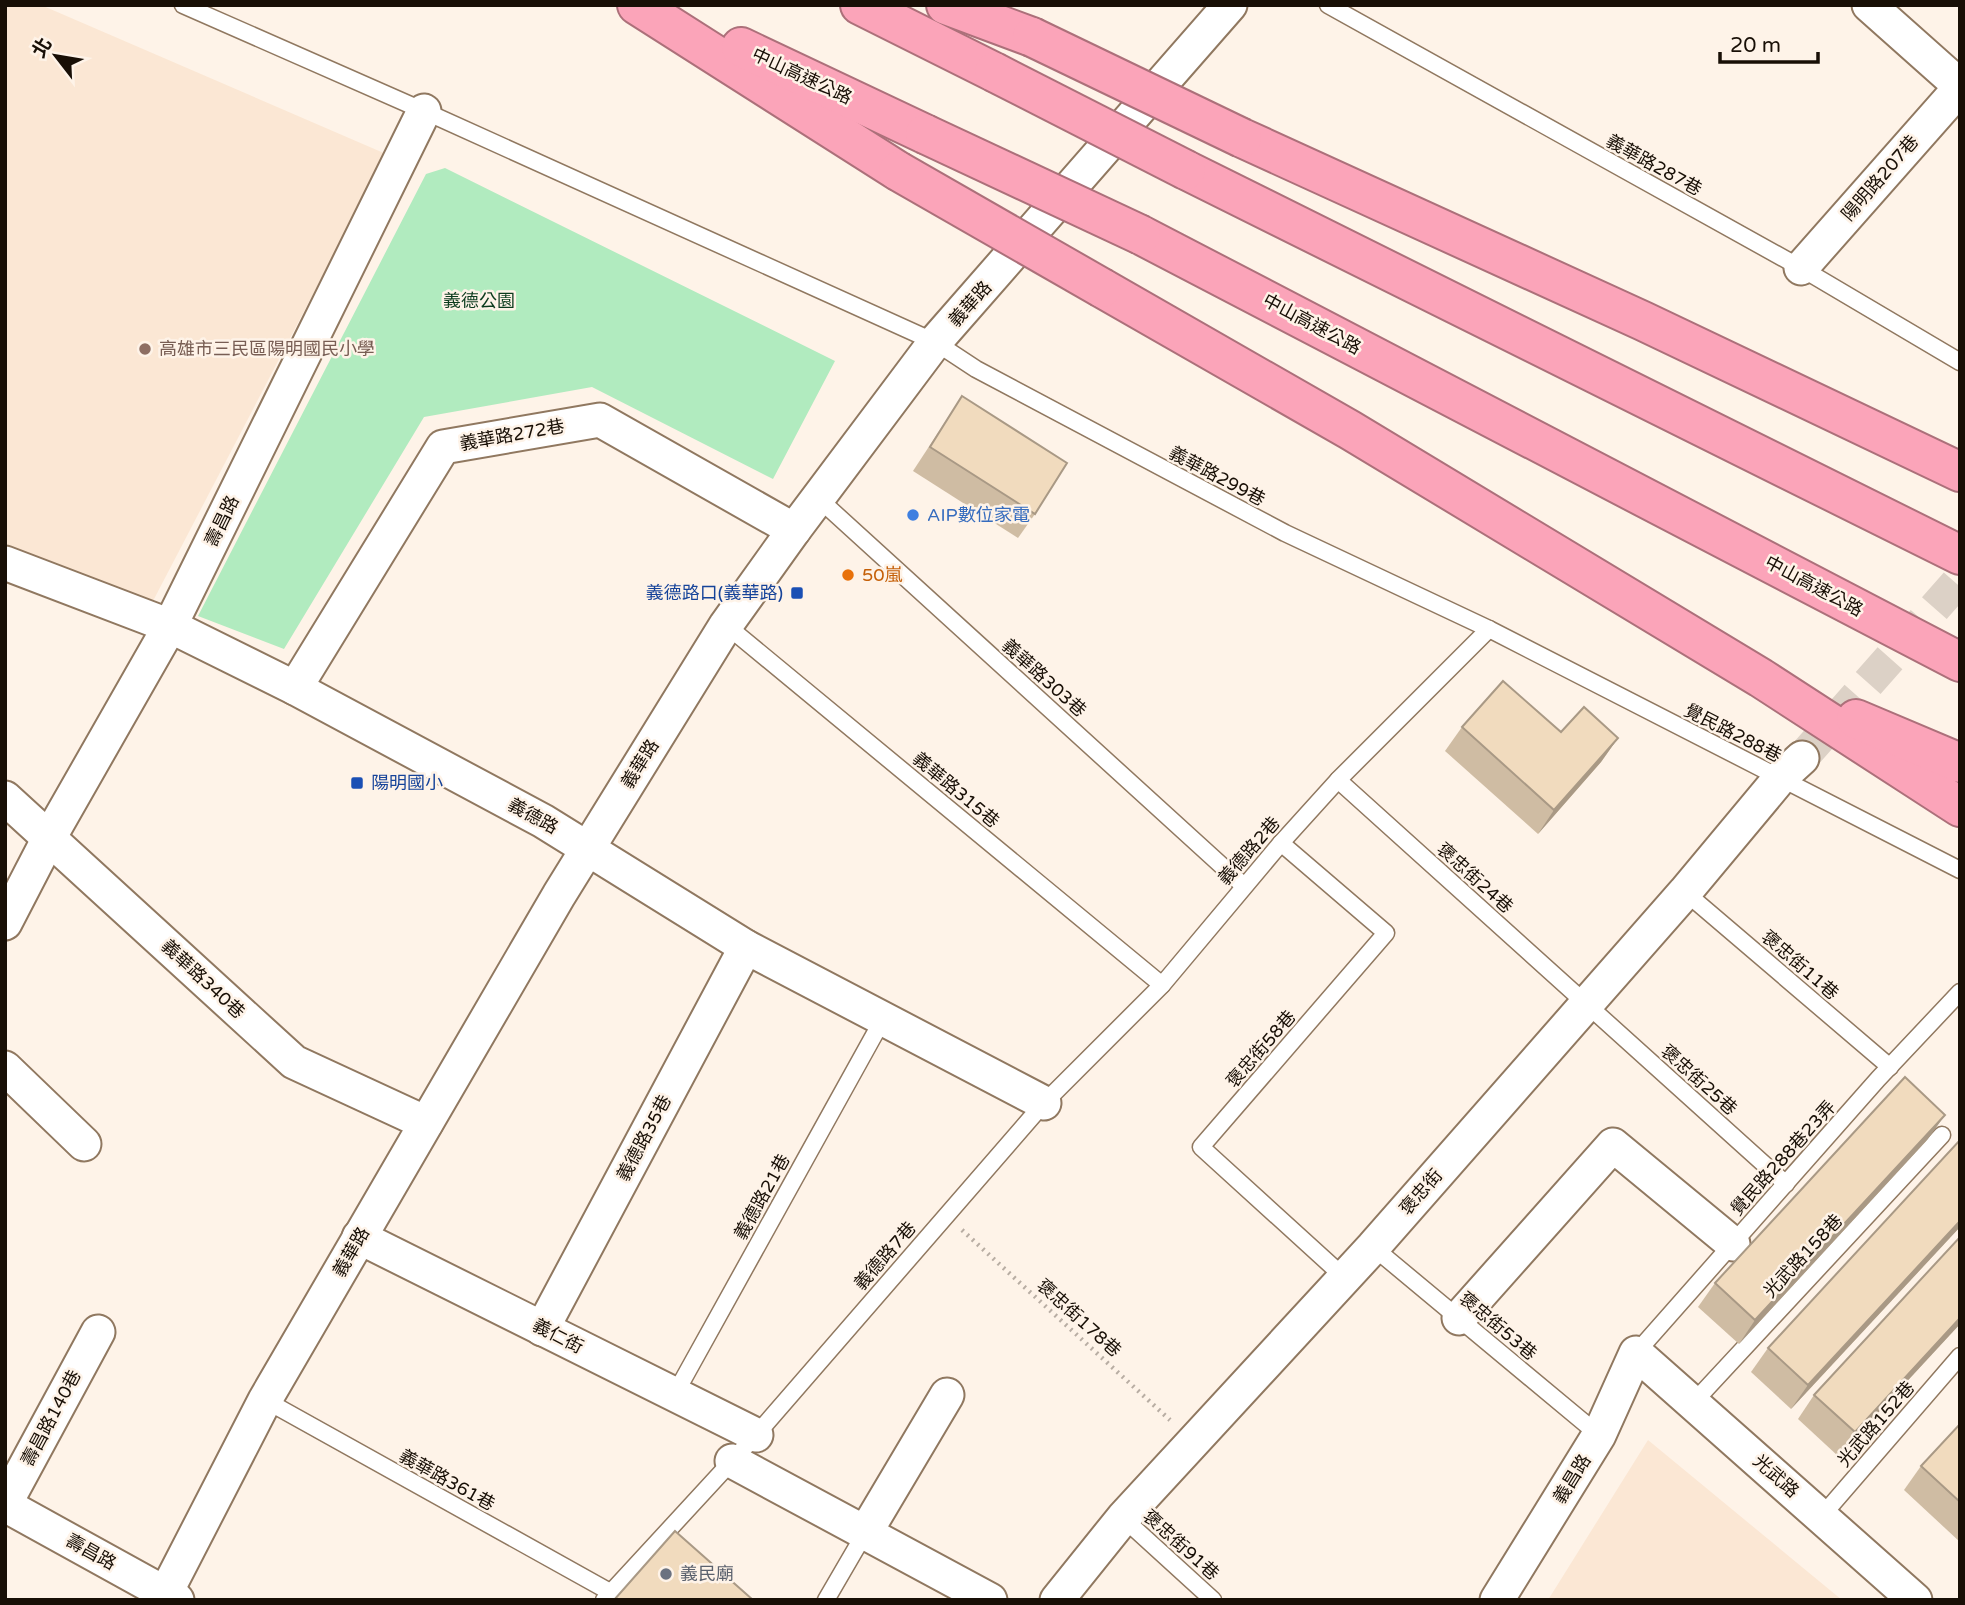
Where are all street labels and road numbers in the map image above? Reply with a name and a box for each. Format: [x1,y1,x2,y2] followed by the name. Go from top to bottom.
[748,43,856,109] street label: 中山高速公路
[1602,130,1706,200] street label: 義華路287巷
[1837,131,1923,225] street label: 陽明路207巷
[944,277,996,331] street label: 義華路
[1259,289,1365,359] street label: 中山高速公路
[458,415,566,455] street label: 義華路272巷
[1165,441,1269,511] street label: 義華路299巷
[200,492,244,550] street label: 壽昌路
[1761,551,1867,621] street label: 中山高速公路
[997,634,1091,722] street label: 義華路303巷
[1681,699,1785,767] street label: 覺民路288巷
[616,735,664,793] street label: 義華路
[908,748,1004,832] street label: 義華路315巷
[504,793,562,839] street label: 義德路
[1213,812,1285,890] street label: 義德路2巷
[1432,838,1518,918] street label: 褒忠街24巷
[1757,926,1843,1004] street label: 褒忠街11巷
[157,935,249,1023] street label: 義華路340巷
[1222,1006,1300,1092] street label: 褒忠街58巷
[1656,1040,1742,1120] street label: 褒忠街25巷
[612,1091,676,1185] street label: 義德路35巷
[1726,1096,1840,1220] street label: 覺民路288巷23弄
[729,1150,795,1244] street label: 義德路21巷
[1395,1164,1447,1220] street label: 褒忠街
[1759,1210,1847,1302] street label: 光武路158巷
[849,1217,921,1295] street label: 義德路7巷
[328,1223,374,1281] street label: 義華路
[1032,1274,1126,1362] street label: 褒忠街178巷
[1455,1287,1541,1365] street label: 褒忠街53巷
[529,1314,587,1358] street label: 義仁街
[16,1366,86,1470] street label: 壽昌路140巷
[1833,1377,1919,1471] street label: 光武路152巷
[395,1445,499,1515] street label: 義華路361巷
[1548,1450,1596,1508] street label: 義昌路
[1749,1450,1803,1502] street label: 光武路
[1138,1505,1224,1585] street label: 褒忠街91巷
[62,1529,120,1575] street label: 壽昌路

